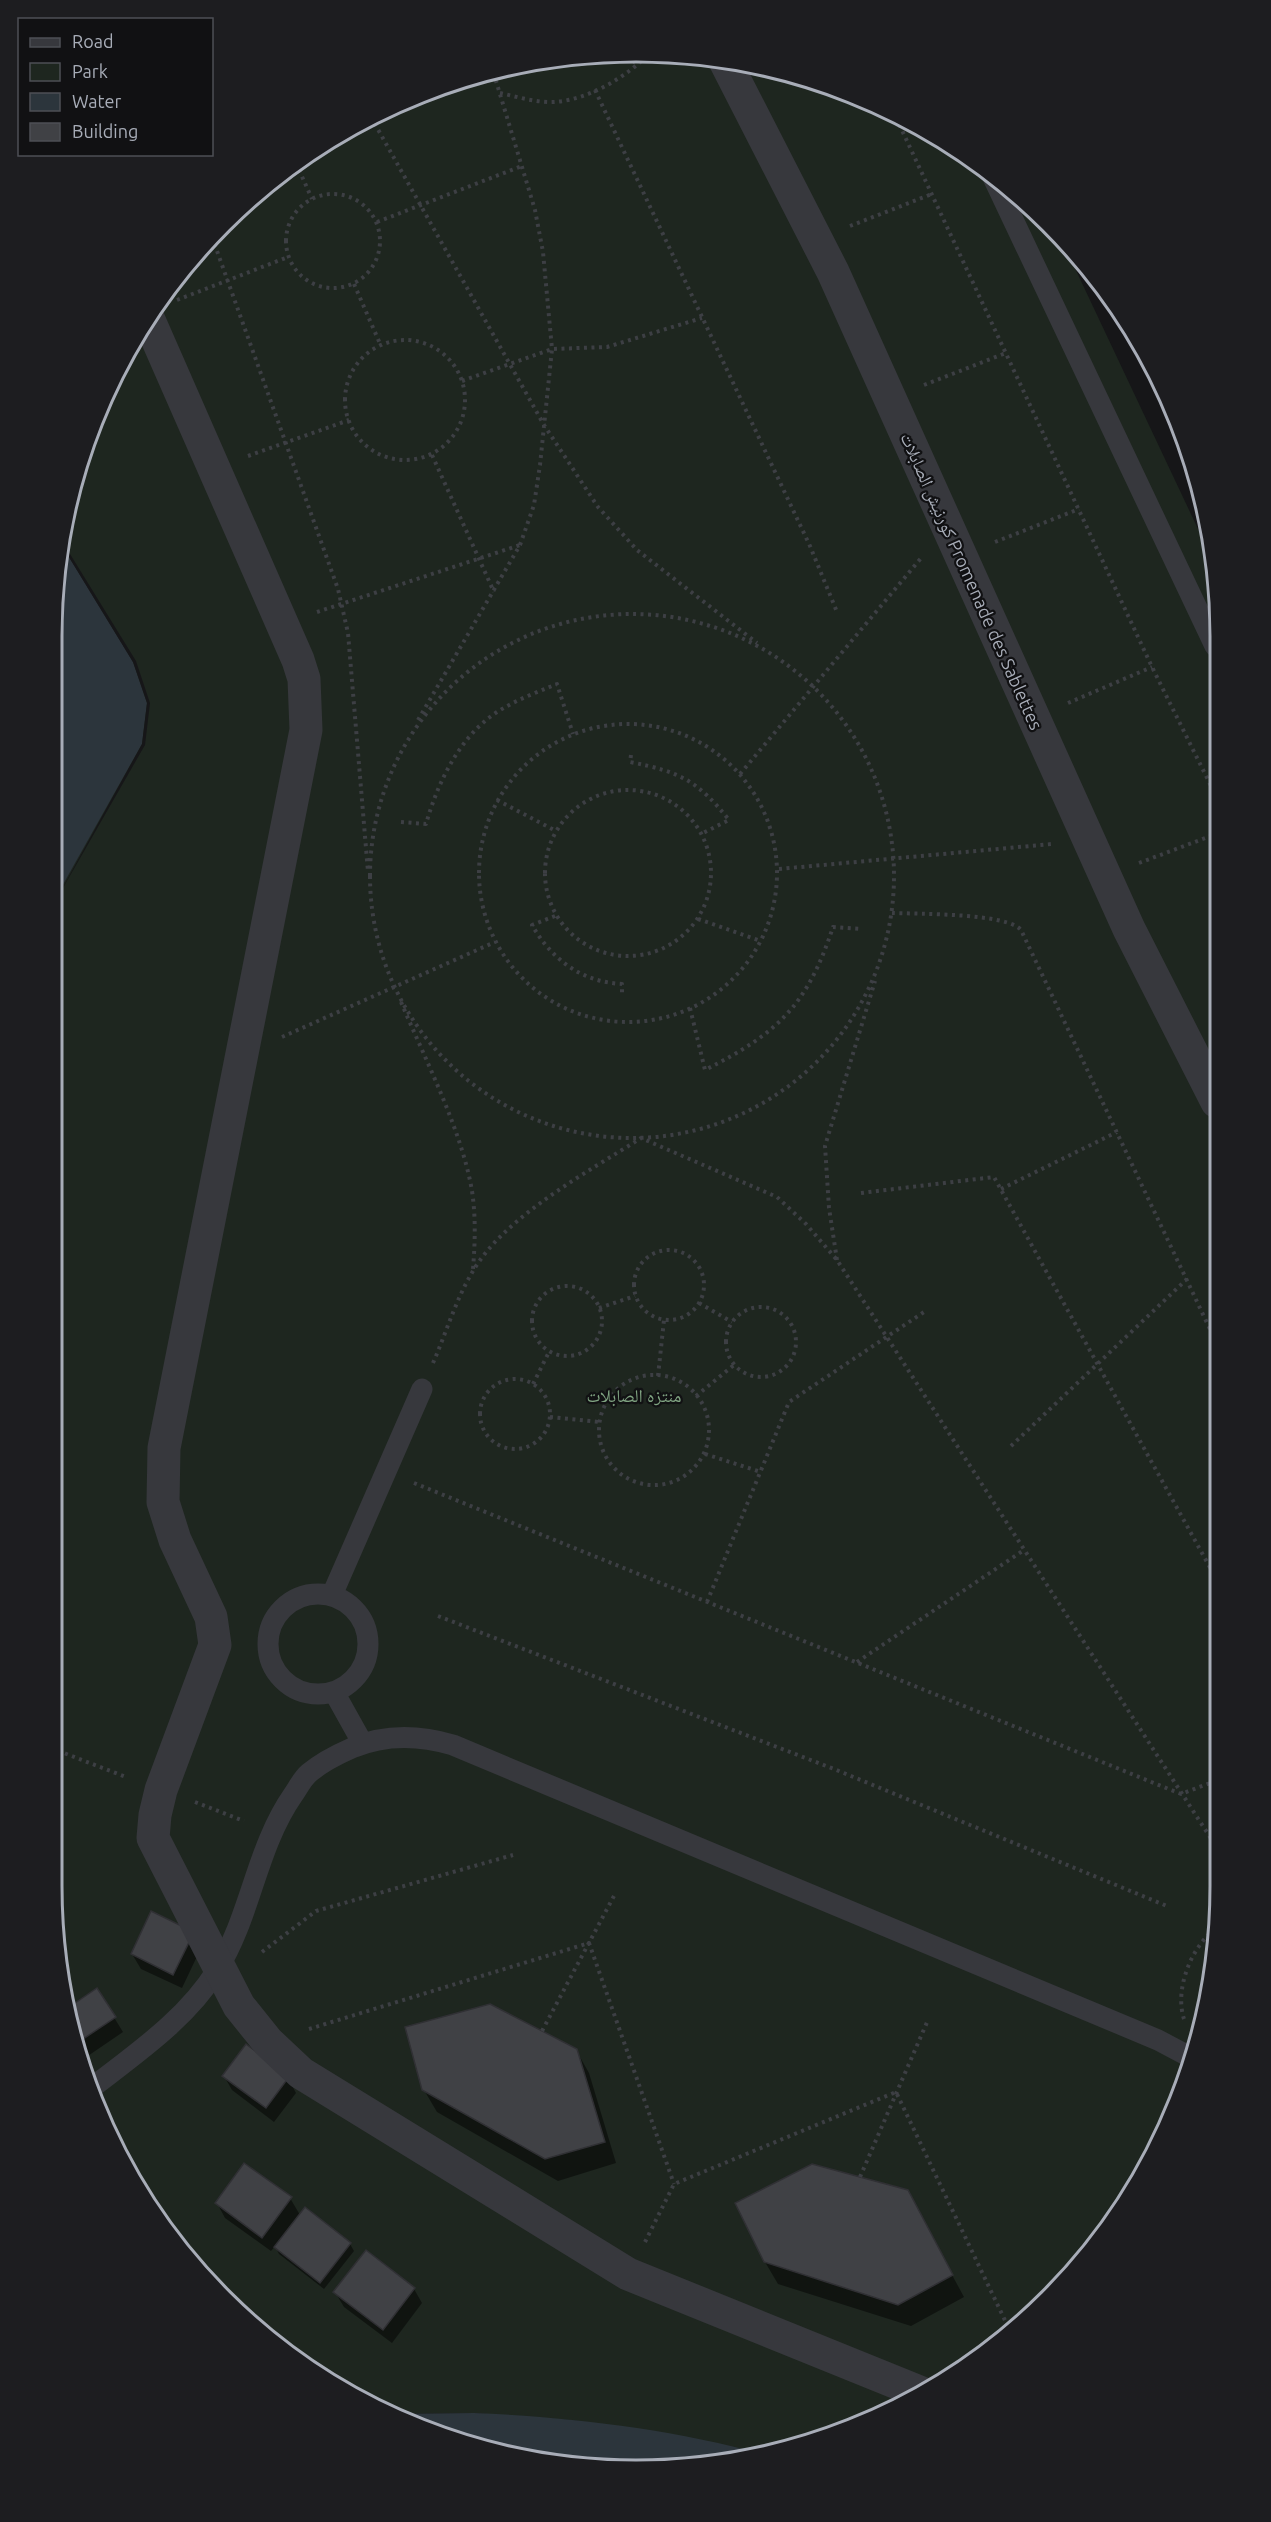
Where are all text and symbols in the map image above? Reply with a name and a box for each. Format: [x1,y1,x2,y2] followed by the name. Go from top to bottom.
[18,18,213,156] legend
[72,31,114,51] text: Road
[72,61,108,81] text: Park
[72,91,122,111] text: Water
[72,121,138,141] text: Building
[895,429,1047,734] street label: كورنيش الصابلات Promenade des Sablettes
[586,1385,682,1407] park label: منتزه الصابلات

